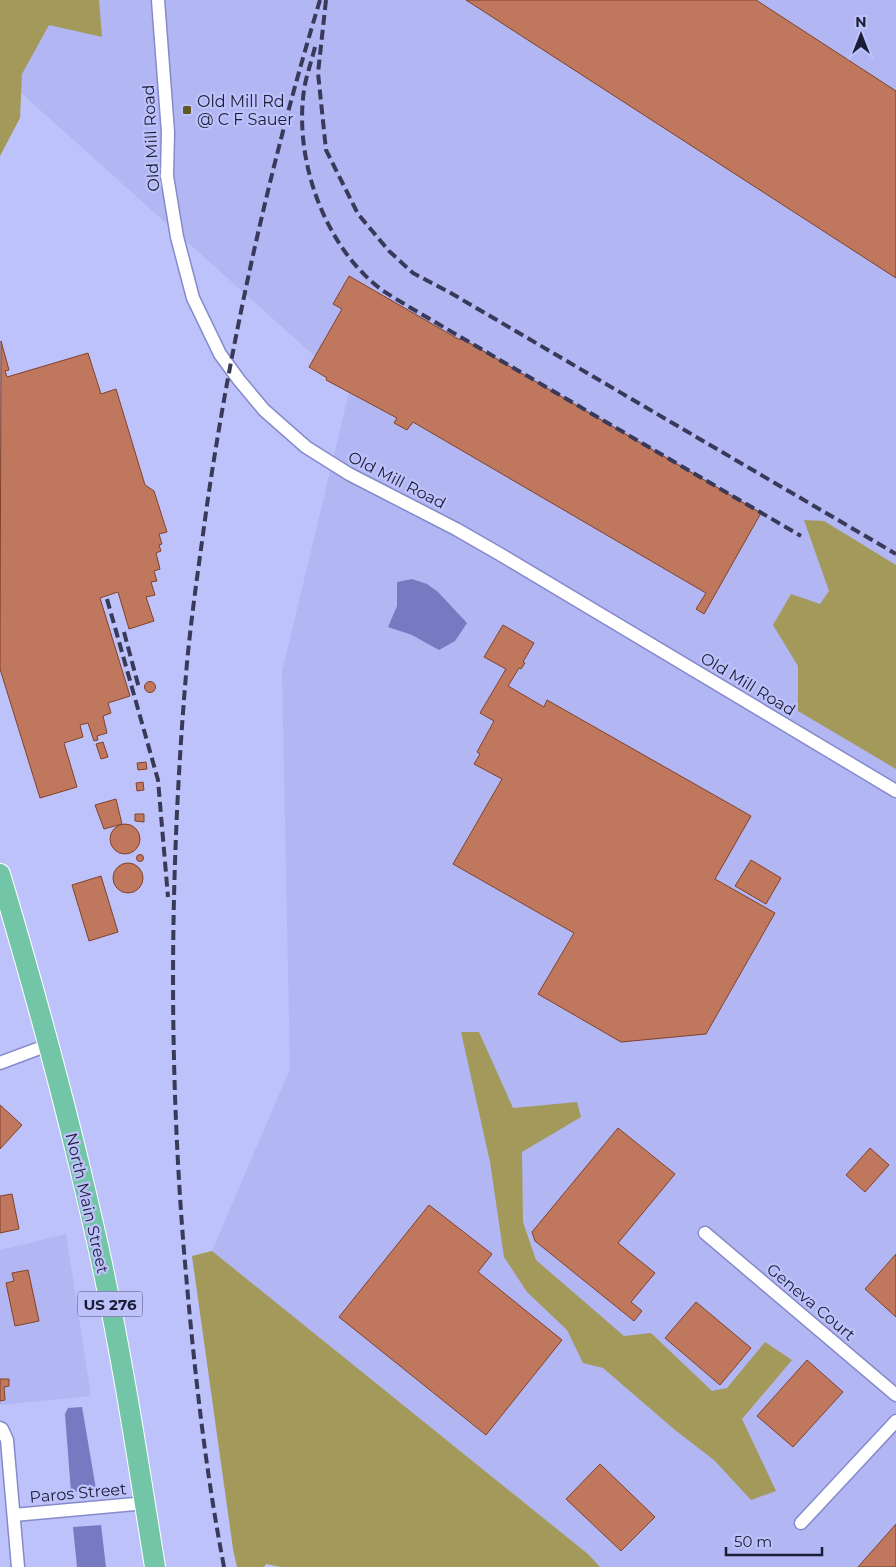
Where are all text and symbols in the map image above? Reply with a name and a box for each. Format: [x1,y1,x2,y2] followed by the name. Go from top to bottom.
[836,10,886,60] north arrow
[855,13,867,31] text: N
[139,84,163,192] street label: Old Mill Road
[197,92,294,129] place label: Old Mill Rd @ C F Sauer
[181,104,193,116] marker: Old Mill Rd @ C F Sauer
[345,447,449,513] street label: Old Mill Road
[697,648,799,720] street label: Old Mill Road
[62,1131,113,1276] street label: North Main Street
[763,1260,859,1345] street label: Geneva Court
[78,1292,142,1316] road number: US 276
[29,1479,128,1507] street label: Paros Street
[726,1524,822,1556] scale bar
[734,1532,772,1551] text: 50 m

